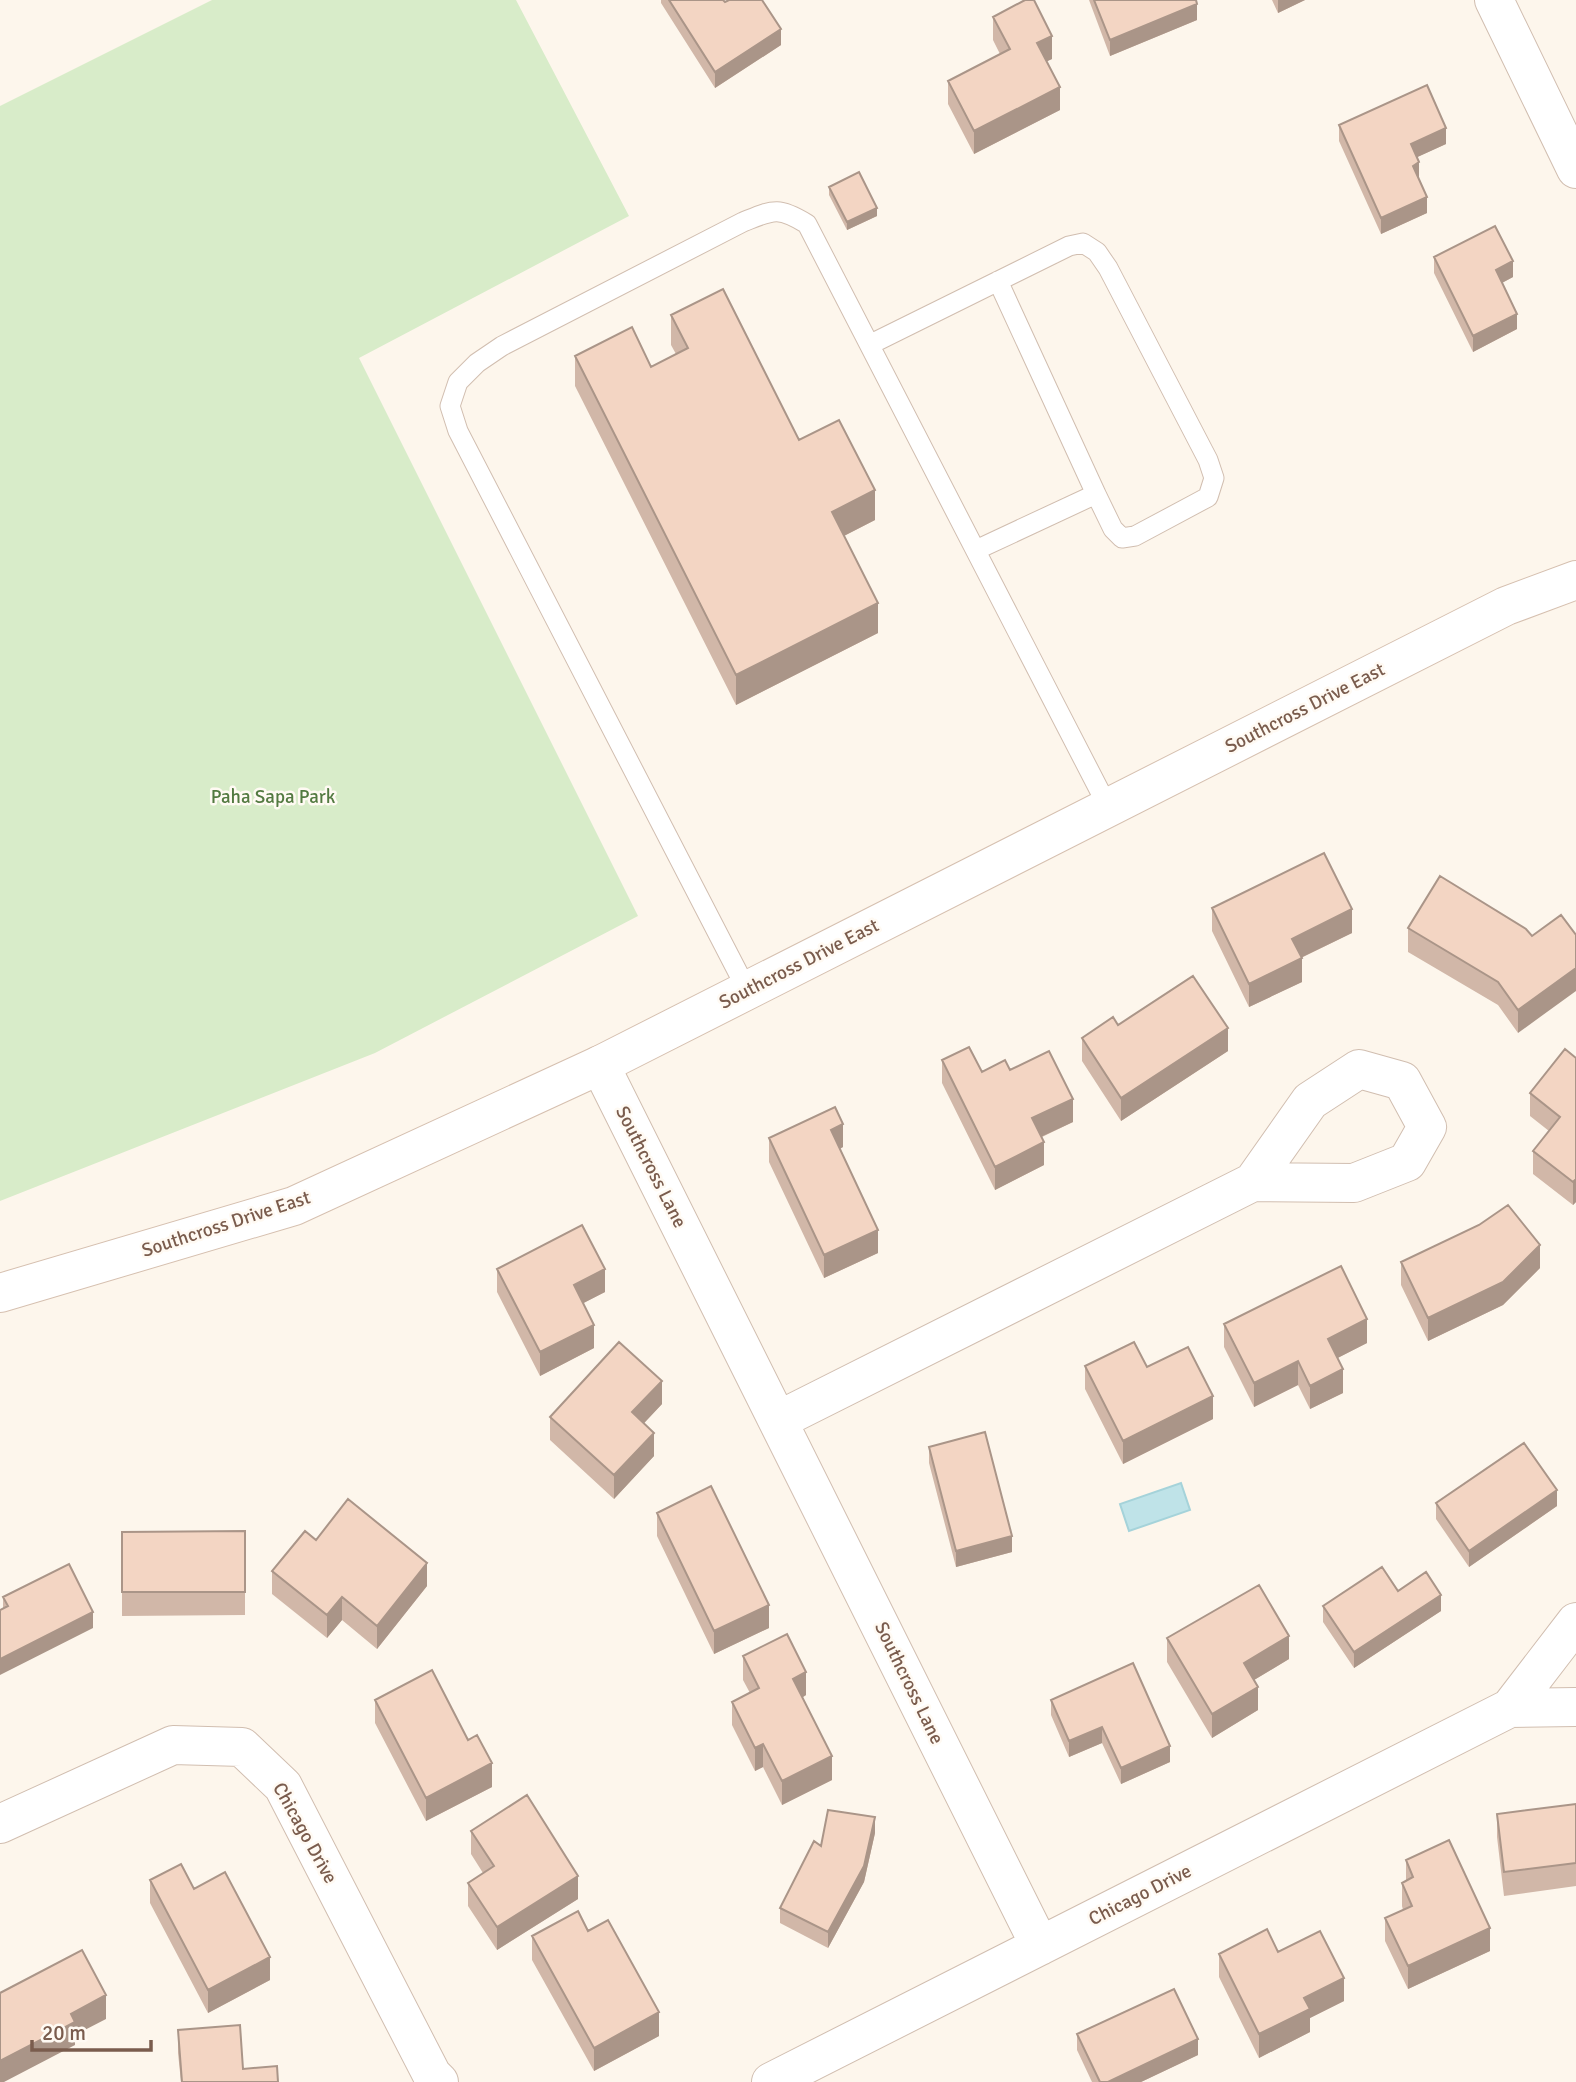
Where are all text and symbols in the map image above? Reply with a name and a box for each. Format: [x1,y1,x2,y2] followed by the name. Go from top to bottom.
[1221,657,1389,759] street label: Southcross Drive East
[211,785,336,809] park label: Paha Sapa Park
[715,913,883,1015] street label: Southcross Drive East
[610,1102,692,1232] street label: Southcross Lane
[139,1185,314,1263] street label: Southcross Drive East
[869,1618,949,1748] street label: Southcross Lane
[267,1778,343,1888] street label: Chicago Drive
[1085,1859,1195,1931] street label: Chicago Drive
[32,2008,150,2052] scale bar
[42,2020,86,2046] text: 20 m

